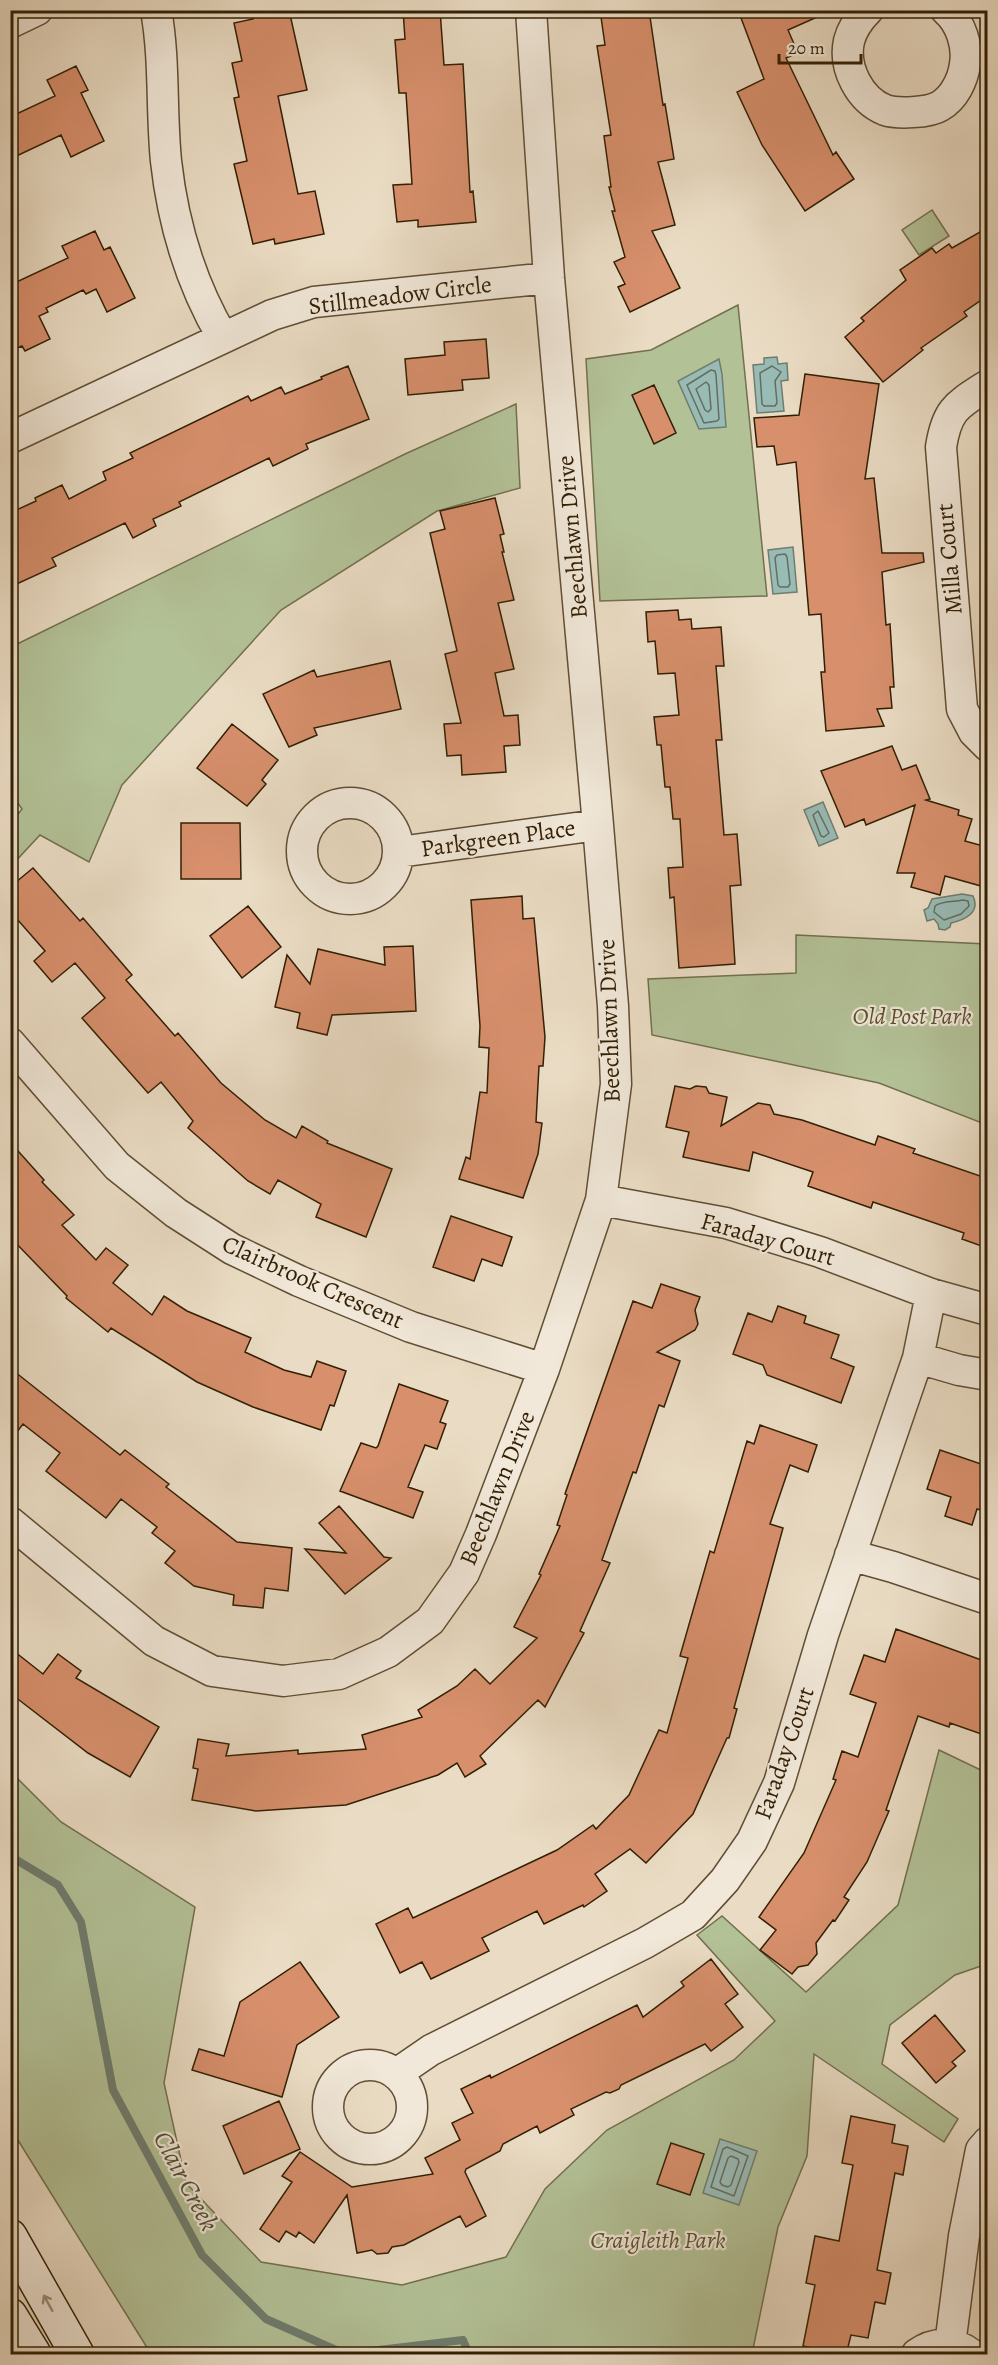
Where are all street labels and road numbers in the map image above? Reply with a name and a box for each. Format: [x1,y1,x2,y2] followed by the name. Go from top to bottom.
[307,268,493,322] street label: Stillmeadow Circle
[549,454,595,620] street label: Beechlawn Drive
[928,502,970,616] street label: Milla Court
[419,811,577,865] street label: Parkgreen Place
[590,939,628,1103] street label: Beechlawn Drive
[697,1205,839,1273] street label: Faraday Court
[217,1228,409,1336] street label: Clairbrook Crescent
[451,1406,543,1570] street label: Beechlawn Drive
[746,1682,822,1824] street label: Faraday Court

